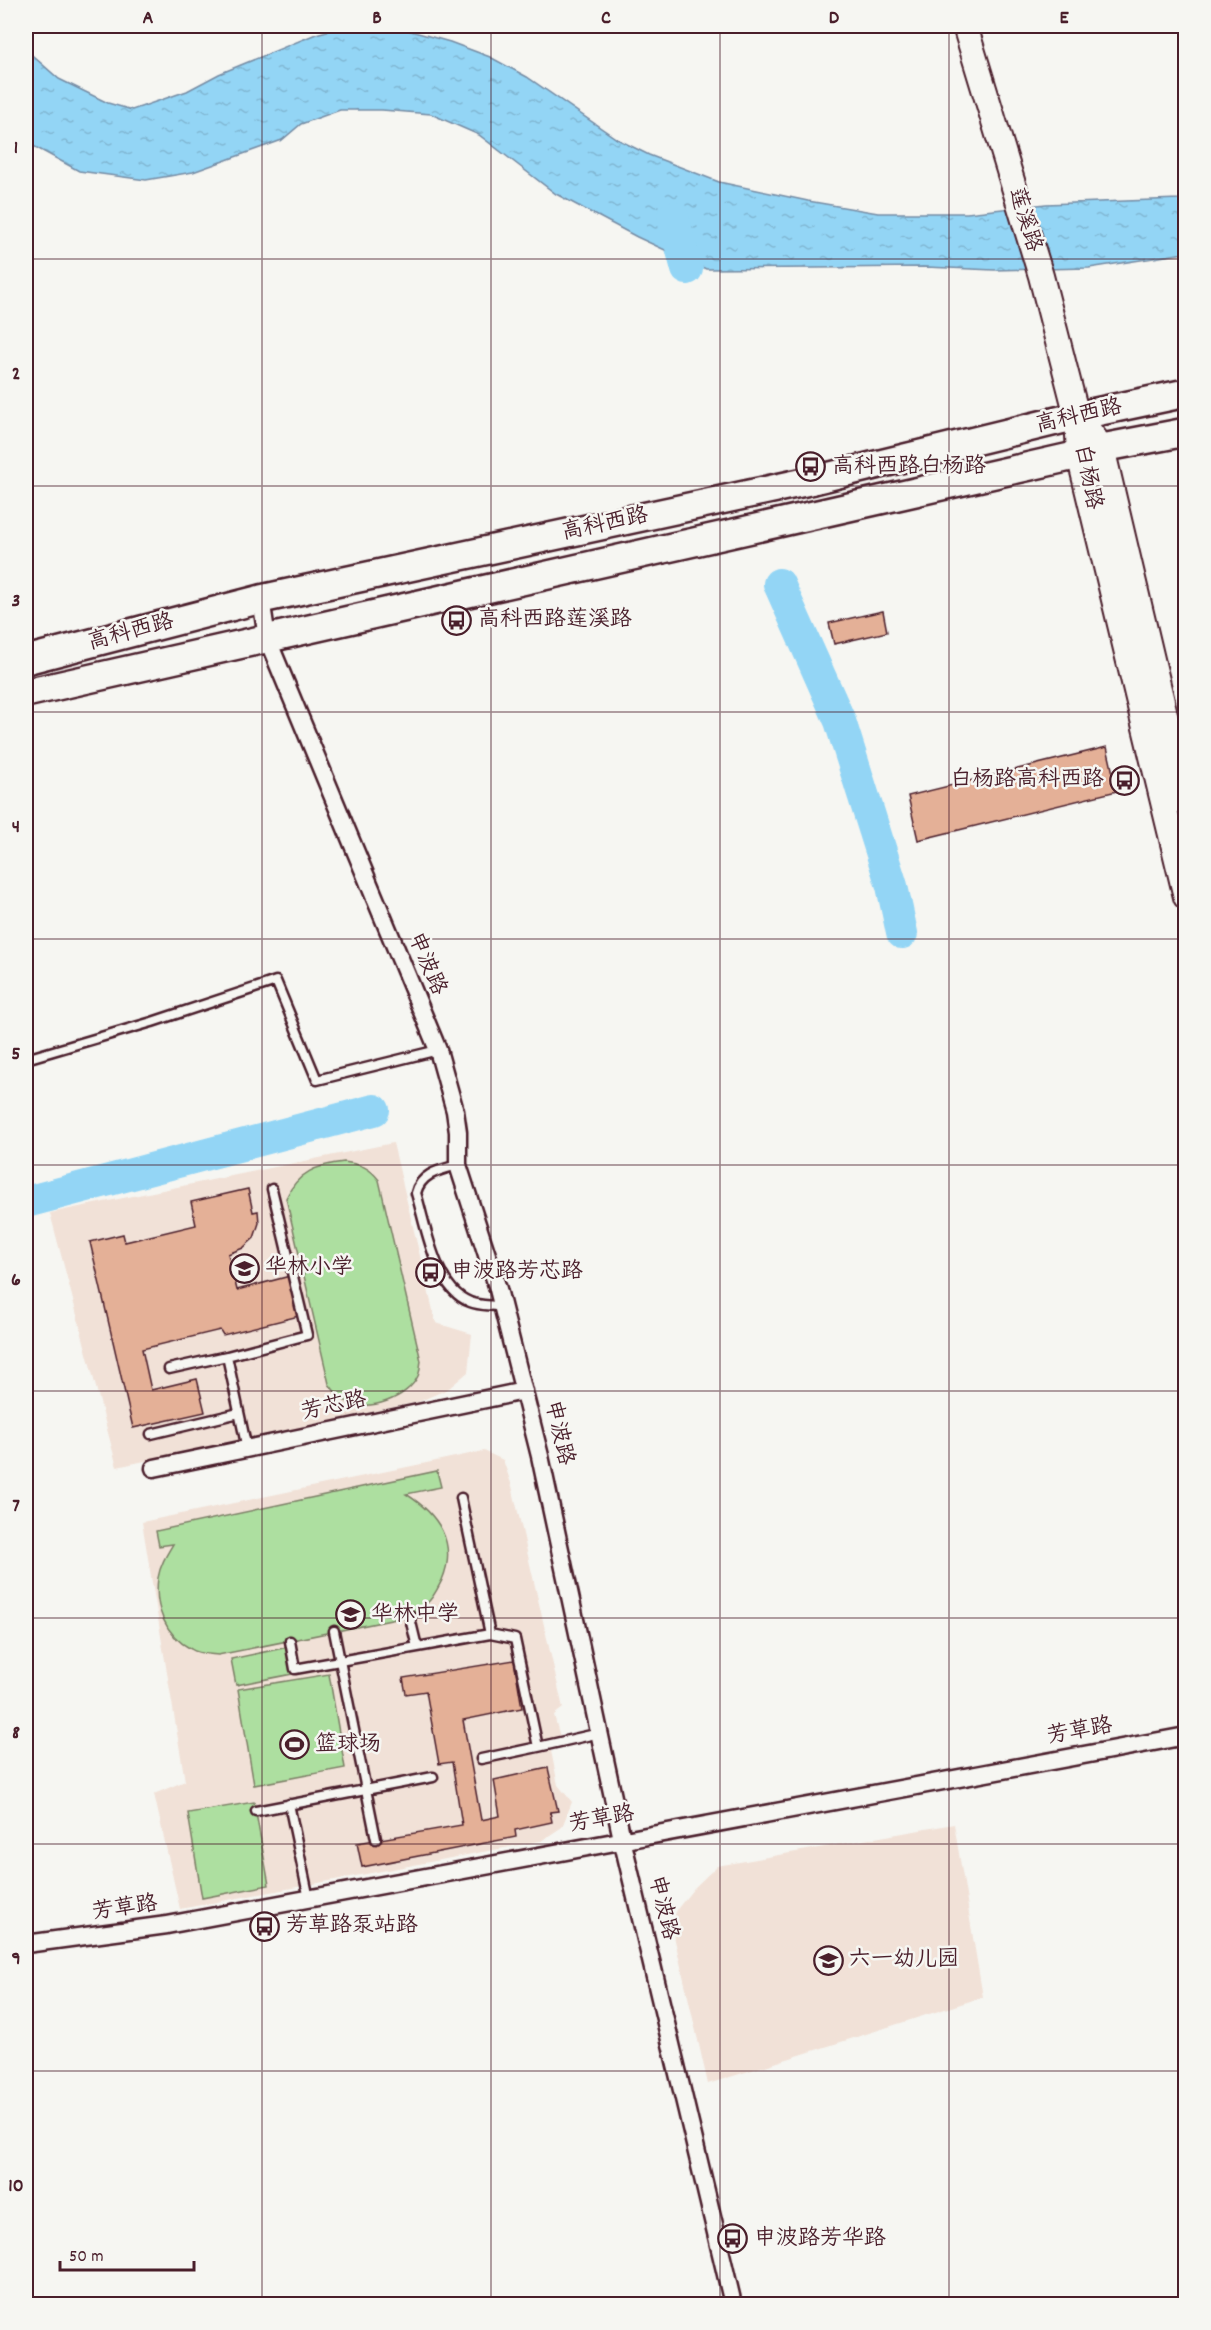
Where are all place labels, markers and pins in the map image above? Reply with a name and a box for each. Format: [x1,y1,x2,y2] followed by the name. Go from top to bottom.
[795,451,827,483] bus stop icon: 高科西路白杨路
[832,452,986,483] place label: 高科西路白杨路
[441,604,473,636] bus stop icon: 高科西路莲溪路
[478,605,632,636] place label: 高科西路莲溪路
[1109,764,1141,796] bus stop icon: 白杨路高科西路
[950,765,1104,796] place label: 白杨路高科西路
[228,1252,260,1284] school or university icon: 华林小学
[265,1253,353,1284] place label: 华林小学
[414,1256,446,1288] bus stop icon: 申波路芳芯路
[451,1257,583,1288] place label: 申波路芳芯路
[334,1599,366,1631] school or university icon: 华林中学
[371,1600,459,1631] place label: 华林中学
[278,1729,310,1761] sports icon: 篮球场
[315,1730,381,1761] place label: 篮球场
[249,1910,281,1942] bus stop icon: 芳草路泵站路
[286,1911,418,1942] place label: 芳草路泵站路
[812,1944,844,1976] school or university icon: 六一幼儿园
[849,1945,959,1976] place label: 六一幼儿园
[717,2223,749,2255] bus stop icon: 申波路芳华路
[754,2224,886,2255] place label: 申波路芳华路

